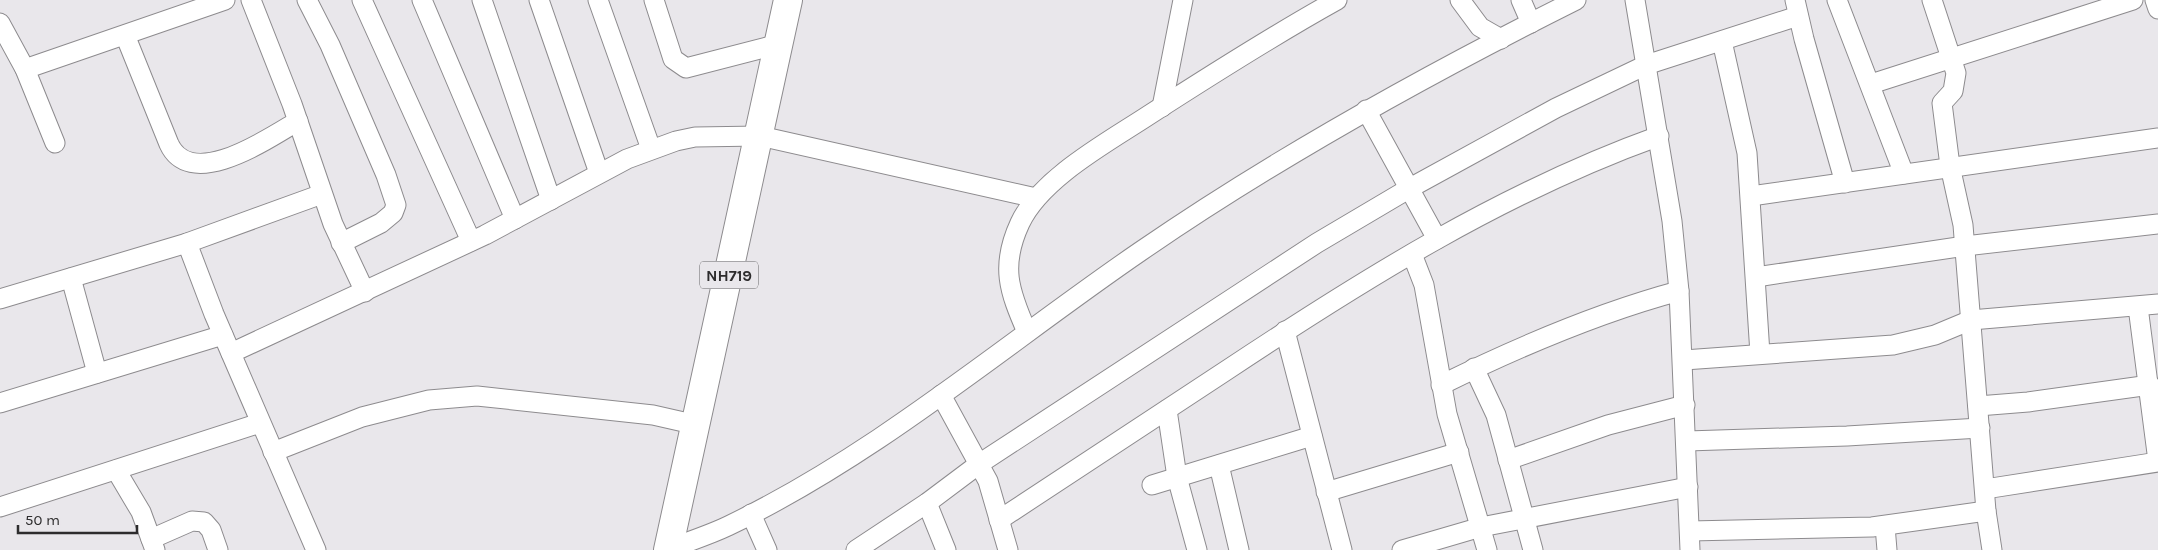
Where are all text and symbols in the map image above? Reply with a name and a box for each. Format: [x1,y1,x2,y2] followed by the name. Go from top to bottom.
[700,262,758,288] road number: NH719
[18,502,136,534] scale bar
[25,511,60,529] text: 50 m

